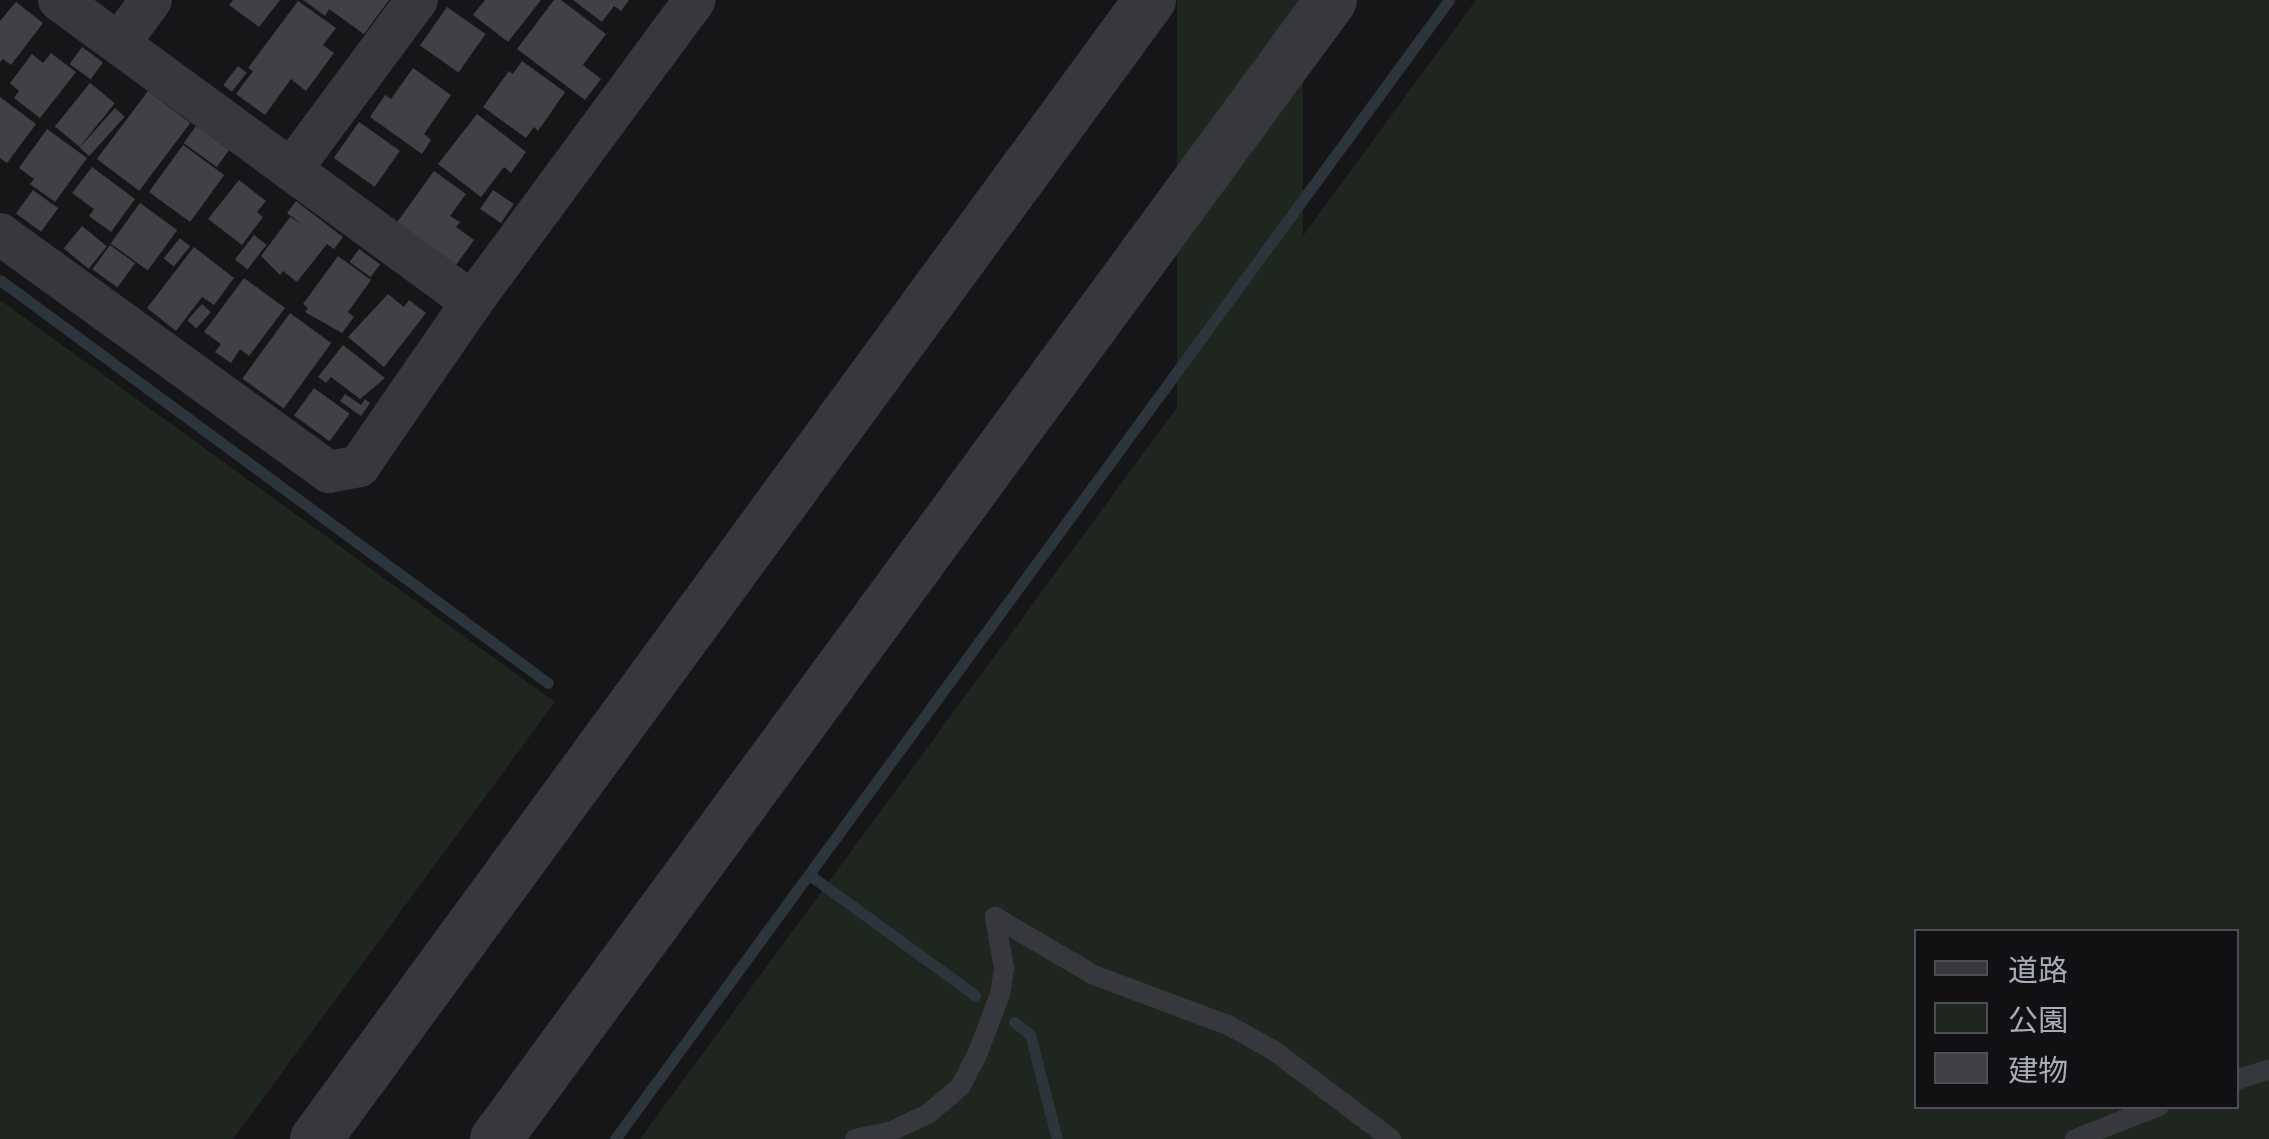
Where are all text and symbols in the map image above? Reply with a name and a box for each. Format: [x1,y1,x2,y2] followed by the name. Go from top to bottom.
[1914,929,2239,1109] legend
[2008,950,2068,987] text: 道路
[2008,1000,2068,1037] text: 公園
[2008,1050,2068,1087] text: 建物

